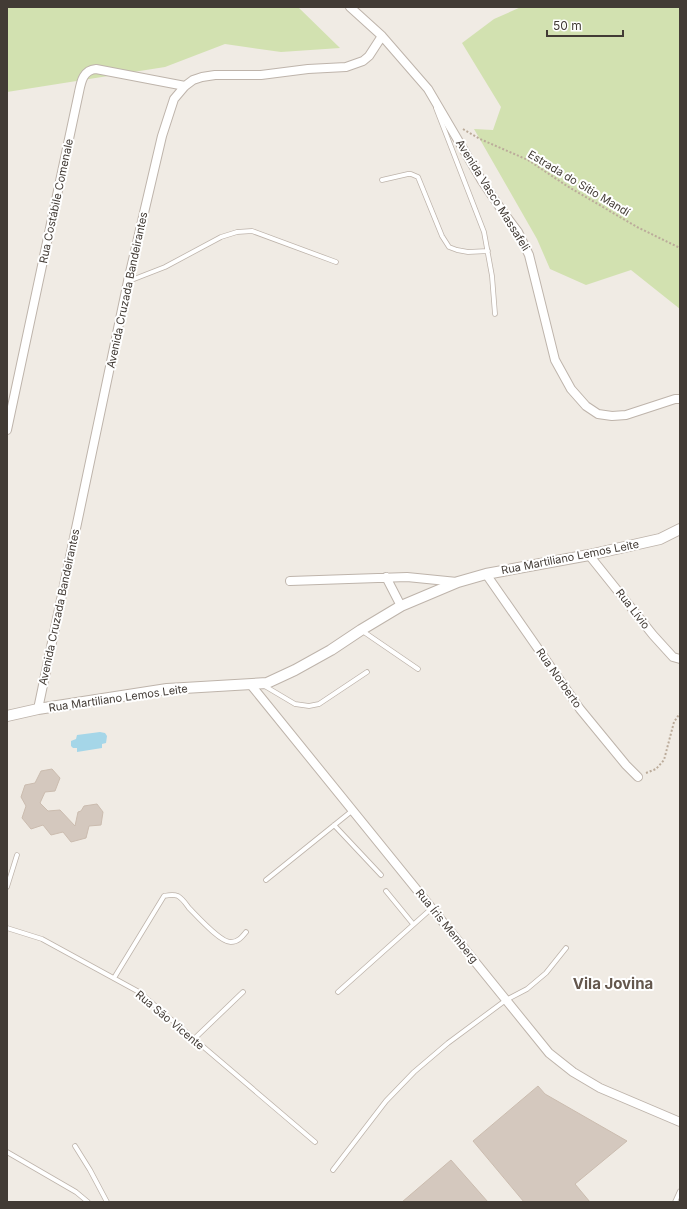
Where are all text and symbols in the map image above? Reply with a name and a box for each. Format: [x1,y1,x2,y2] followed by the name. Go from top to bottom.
[547,12,623,38] scale bar
[553,18,582,33] text: 50 m
[36,137,76,265] street label: Rua Costábile Comenale
[453,137,533,253] street label: Avenida Vasco Massafeli
[525,147,633,219] street label: Estrada do Sítio Mandí
[104,210,150,369] street label: Avenida Cruzada Bandeirantes
[36,527,82,686] street label: Avenida Cruzada Bandeirantes
[500,537,640,577] street label: Rua Martiliano Lemos Leite
[613,586,653,632] street label: Rua Lívio
[533,645,585,711] street label: Rua Norberto
[48,681,188,715] street label: Rua Martiliano Lemos Leite
[413,886,481,966] street label: Rua Íris Memberg
[573,974,653,993] district label: Vila Jovina
[133,987,207,1053] street label: Rua São Vicente

